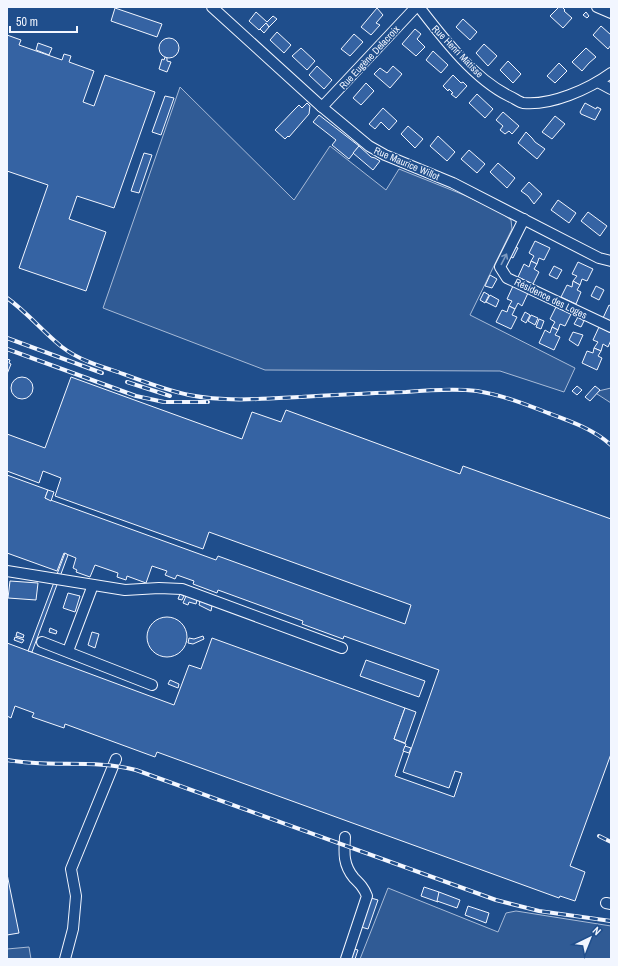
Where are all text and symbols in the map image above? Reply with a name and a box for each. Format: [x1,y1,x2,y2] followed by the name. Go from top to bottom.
[10,8,77,34] scale bar
[16,14,38,30] text: 50 m
[336,22,403,92] street label: Rue Eugène Delacroix
[429,22,486,81] street label: Rue Henri Matisse
[372,144,442,183] street label: Rue Maurice Willot
[501,253,508,265] one-way arrow
[512,275,589,322] street label: Résidence des Loges
[570,918,610,958] north arrow
[590,923,604,938] text: N

